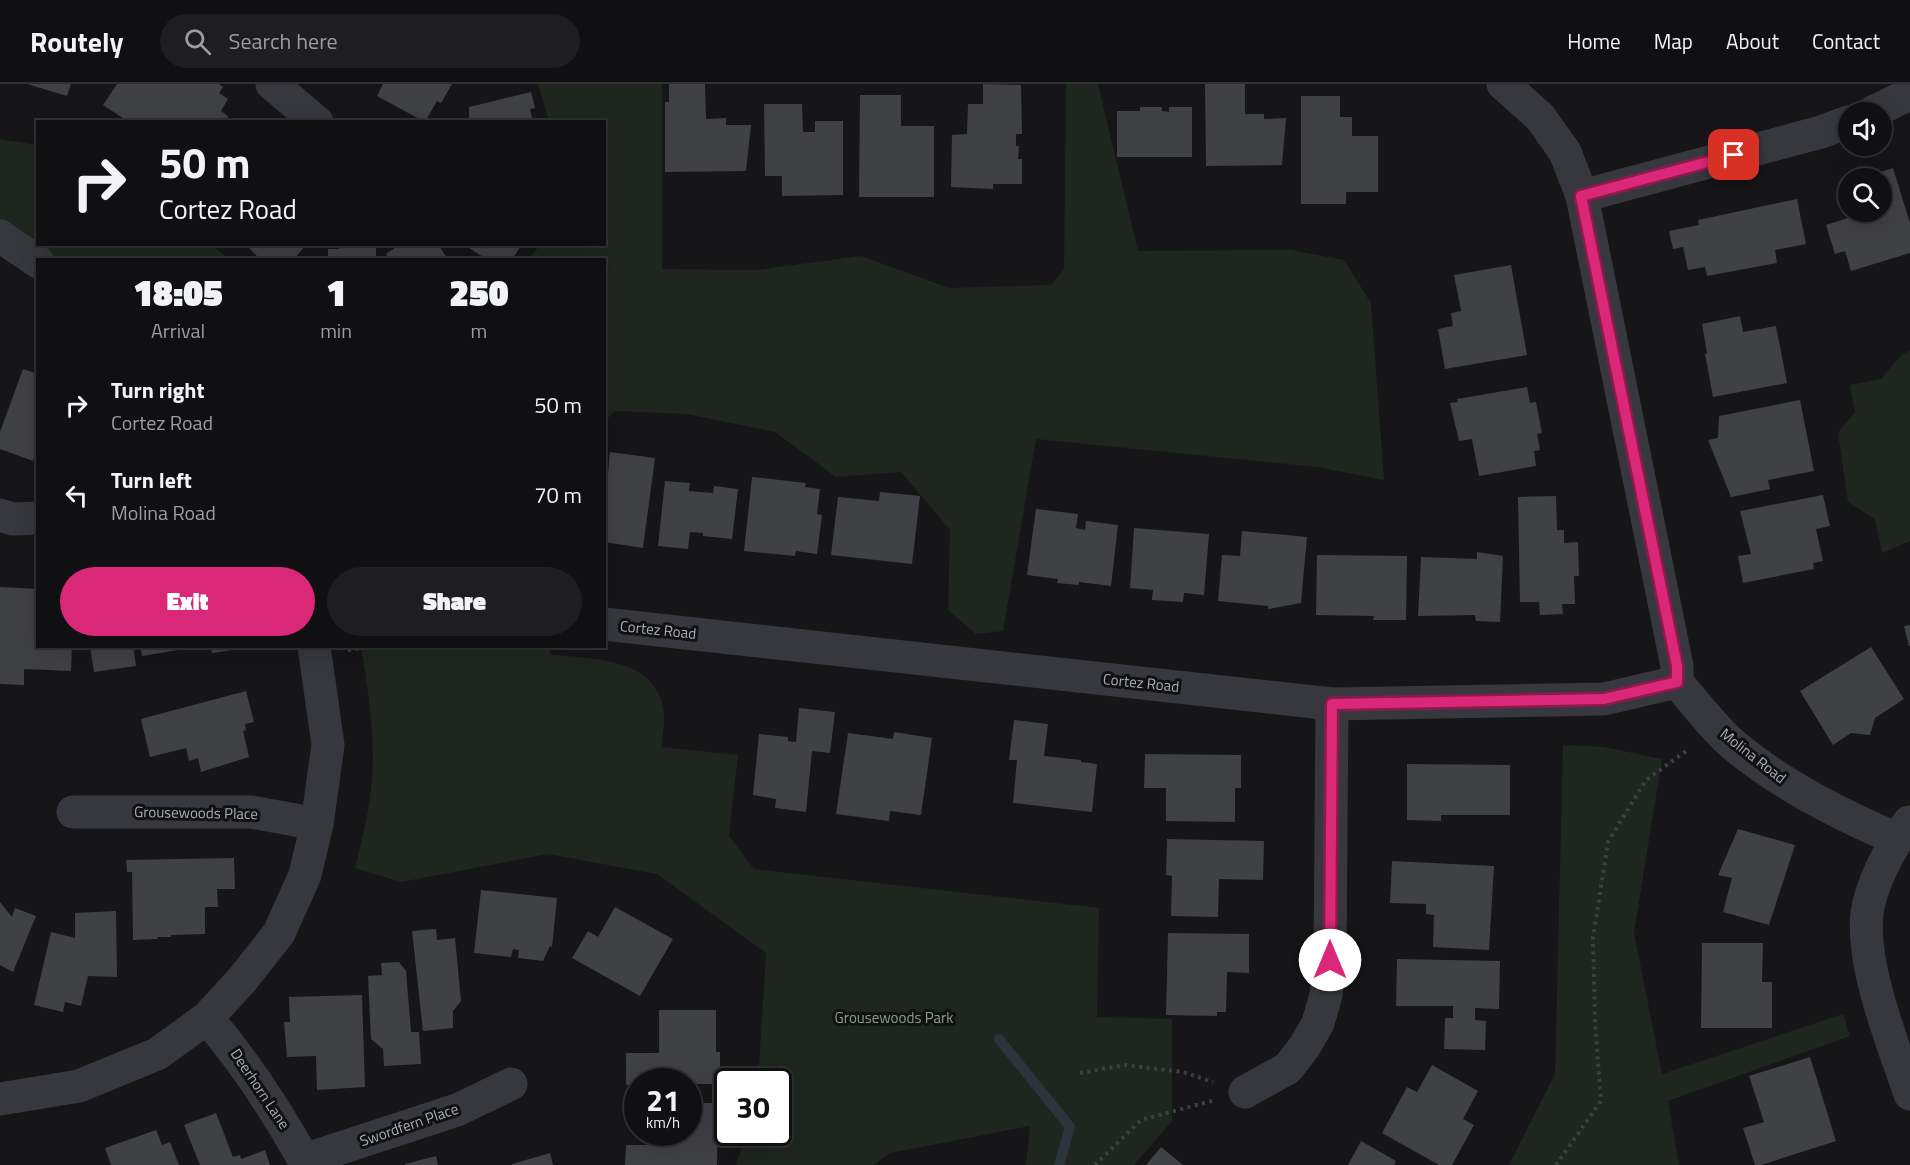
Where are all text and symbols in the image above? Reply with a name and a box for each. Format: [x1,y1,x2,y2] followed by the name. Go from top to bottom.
[160,14,580,68] search box
[30,20,124,63] text: Routely
[229,24,338,58] text: Search here
[181,25,214,58] icon: search
[1567,25,1621,57] text: Home
[1654,25,1693,57] text: Map
[1726,25,1779,57] text: About
[1812,25,1880,57] text: Contact
[1838,102,1892,222] map controls
[1838,102,1892,156] button: sound
[1708,129,1759,180] pin
[159,130,251,194] text: 50 m
[1717,138,1750,171] icon: arrive
[60,144,138,222] icon: right
[1838,168,1892,222] button: search
[159,188,297,229] text: Cortez Road
[133,265,223,320] text: 18:05
[326,265,346,320] text: 1
[449,265,509,320] text: 250
[151,315,205,346] text: Arrival
[320,315,352,346] text: min
[471,315,487,346] text: m
[111,373,205,407] text: Turn right
[534,388,582,422] text: 50 m
[60,389,93,422] icon: right
[111,407,213,438] text: Cortez Road
[111,463,192,497] text: Turn left
[534,478,582,512] text: 70 m
[60,479,93,512] icon: left
[111,497,216,528] text: Molina Road
[60,567,315,636] button: Exit
[327,567,582,636] button: Share
[619,614,697,645] street label: Cortez Road
[1102,667,1180,698] street label: Cortez Road
[1715,722,1791,789] street label: Molina Road
[134,800,258,825] street label: Grousewoods Place
[1298,928,1362,992] position arrow
[835,1006,953,1029] park label: Grousewoods Park
[225,1044,296,1134] street label: Deerhorn Lane
[714,1068,792,1146] speed limit sign: 30
[646,1077,680,1123] text: 21
[356,1097,461,1152] street label: Swordfern Place
[646,1111,680,1134] text: km/h

